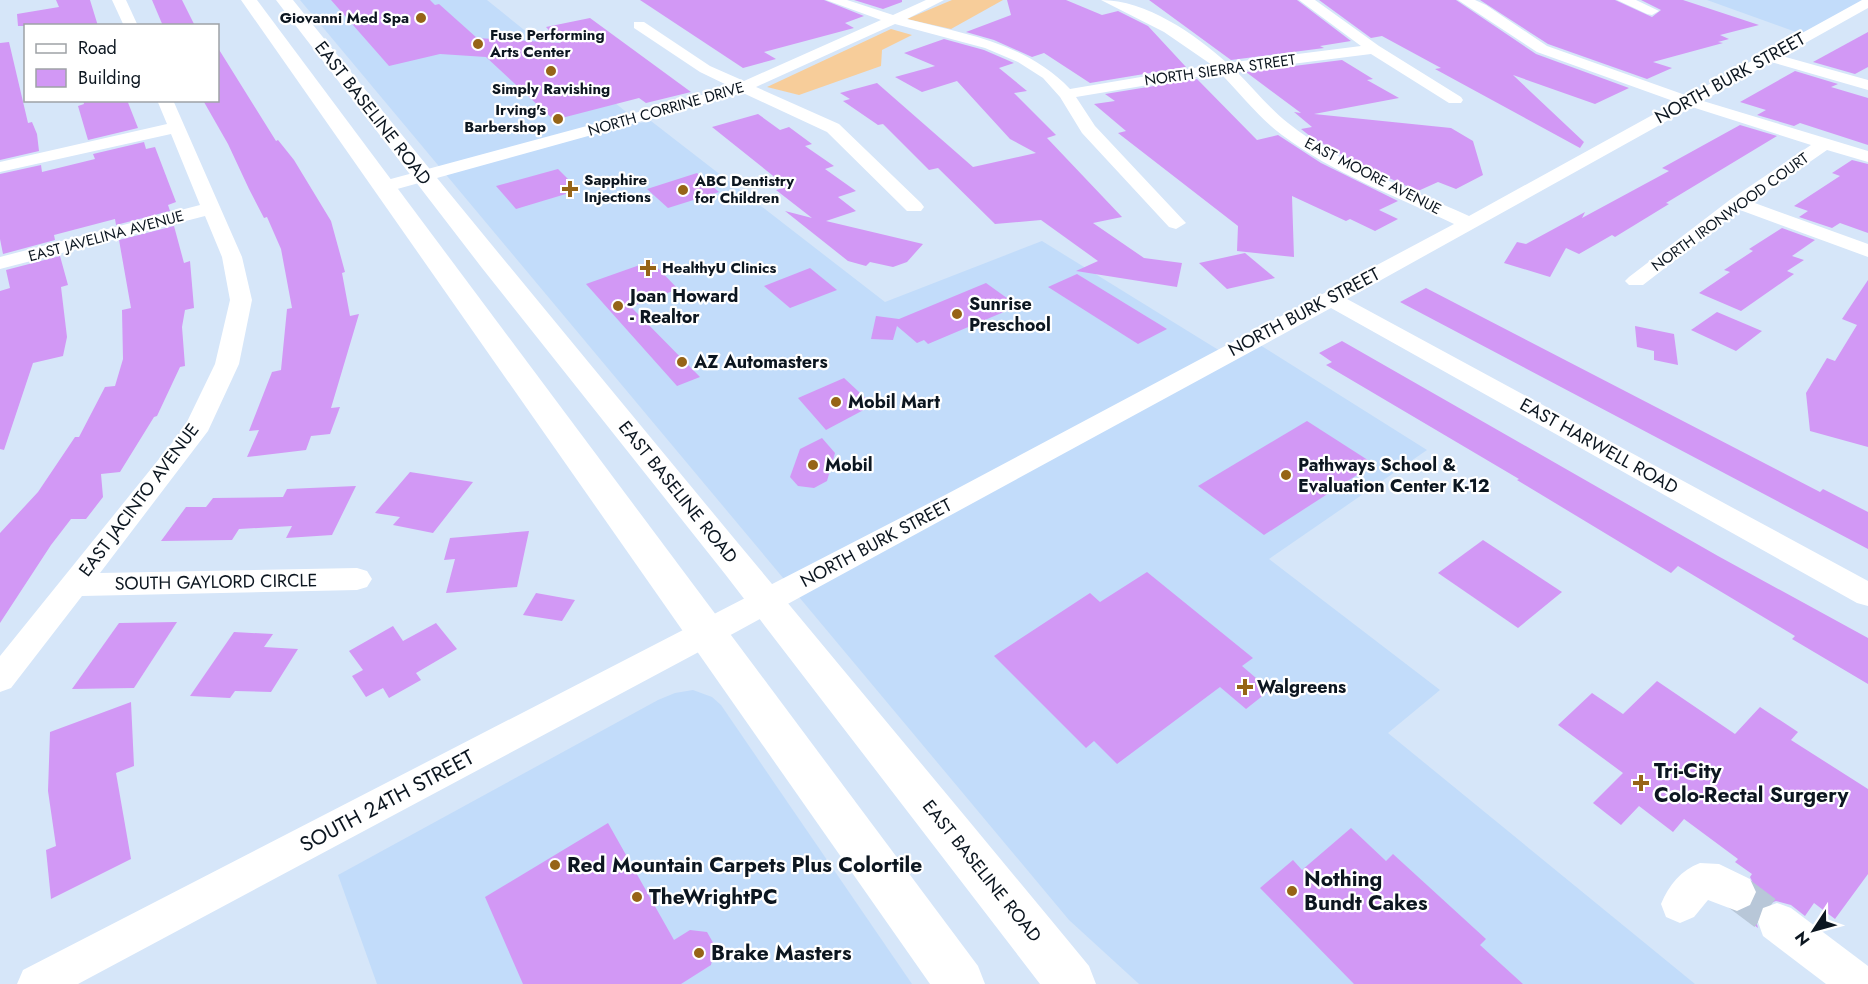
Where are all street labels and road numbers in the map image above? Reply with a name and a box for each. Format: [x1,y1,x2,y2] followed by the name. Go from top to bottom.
[1650,26,1810,130] street label: NORTH BURK STREET
[308,35,438,191] street label: EAST BASELINE ROAD
[1143,48,1297,92] street label: NORTH SIERRA STREET
[585,76,747,142] street label: NORTH CORRINE DRIVE
[1301,132,1445,220] street label: EAST MOORE AVENUE
[1647,147,1813,277] street label: NORTH IRONWOOD COURT
[26,205,186,267] street label: EAST JAVELINA AVENUE
[1224,261,1385,363] street label: NORTH BURK STREET
[1515,392,1683,500] street label: EAST HARWELL ROAD
[612,415,744,569] street label: EAST BASELINE ROAD
[73,418,205,582] street label: EAST JACINTO AVENUE
[796,492,957,594] street label: NORTH BURK STREET
[114,567,318,597] street label: SOUTH GAYLORD CIRCLE
[295,742,480,860] street label: SOUTH 24TH STREET
[916,794,1048,948] street label: EAST BASELINE ROAD

